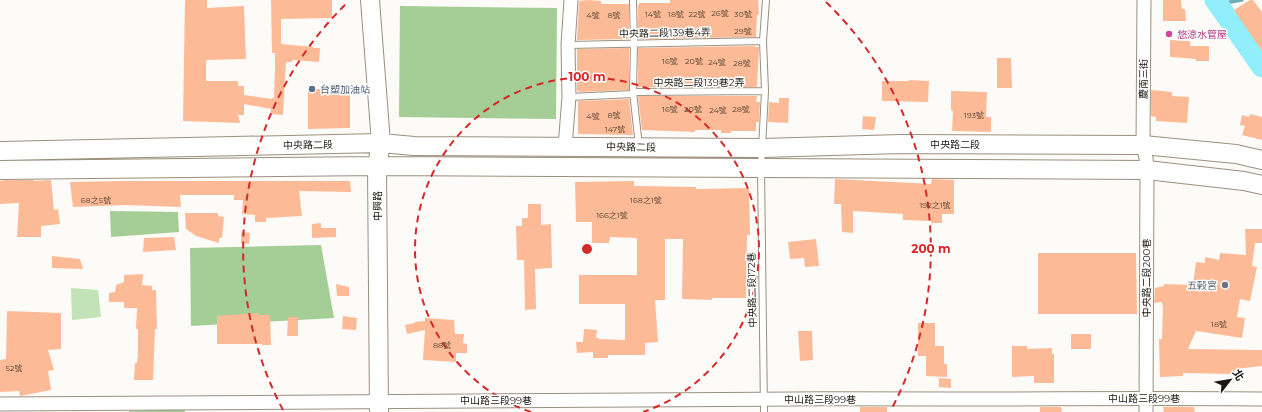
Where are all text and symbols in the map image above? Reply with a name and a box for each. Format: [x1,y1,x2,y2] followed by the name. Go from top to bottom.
[711,8,729,18] house number: 26號
[645,9,661,19] house number: 14號
[668,9,684,19] house number: 18號
[688,9,706,19] house number: 22號
[734,9,752,19] house number: 30號
[586,10,600,20] house number: 4號
[607,10,621,20] house number: 8號
[619,26,711,40] street label: 中央路二段139巷4弄
[734,26,752,36] house number: 29號
[1177,28,1227,41] place label: 悠涼水管屋
[1164,29,1174,39] marker: 悠涼水管屋
[662,56,678,66] house number: 16號
[685,56,703,66] house number: 20號
[708,57,726,67] house number: 24號
[733,58,751,68] house number: 28號
[1137,59,1150,99] street label: 慶南三街
[569,69,605,84] text: 100 m
[653,76,745,89] street label: 中央路二段139巷2弄
[320,83,370,96] place label: 台塑加油站
[307,84,317,94] marker: 台塑加油站
[662,104,678,114] house number: 16號
[684,104,702,114] house number: 20號
[732,104,750,114] house number: 28號
[709,105,727,115] house number: 24號
[607,110,621,120] house number: 8號
[964,110,984,120] house number: 193號
[586,111,600,121] house number: 4號
[605,124,625,134] house number: 147號
[283,138,333,152] street label: 中央路二段
[930,138,980,151] street label: 中央路二段
[606,140,656,154] street label: 中央路二段
[371,191,384,221] street label: 中興路
[81,195,111,205] house number: 68之5號
[630,195,662,205] house number: 168之1號
[919,200,951,210] house number: 192之1號
[596,210,628,220] house number: 166之1號
[1140,239,1153,317] street label: 中央路二段200巷
[911,241,951,256] text: 200 m
[580,242,594,256] centre of rings
[745,252,759,328] street label: 中央路二段172巷
[1187,279,1217,292] place label: 五榖宮
[1220,280,1230,290] marker: 五榖宮
[1211,319,1227,329] house number: 18號
[433,340,451,350] house number: 88號
[1210,360,1250,400] north arrow
[5,363,23,373] house number: 52號
[1230,367,1247,383] text: 北
[1108,392,1180,405] street label: 中山路三段99巷
[784,393,856,406] street label: 中山路三段99巷
[460,394,532,407] street label: 中山路三段99巷

